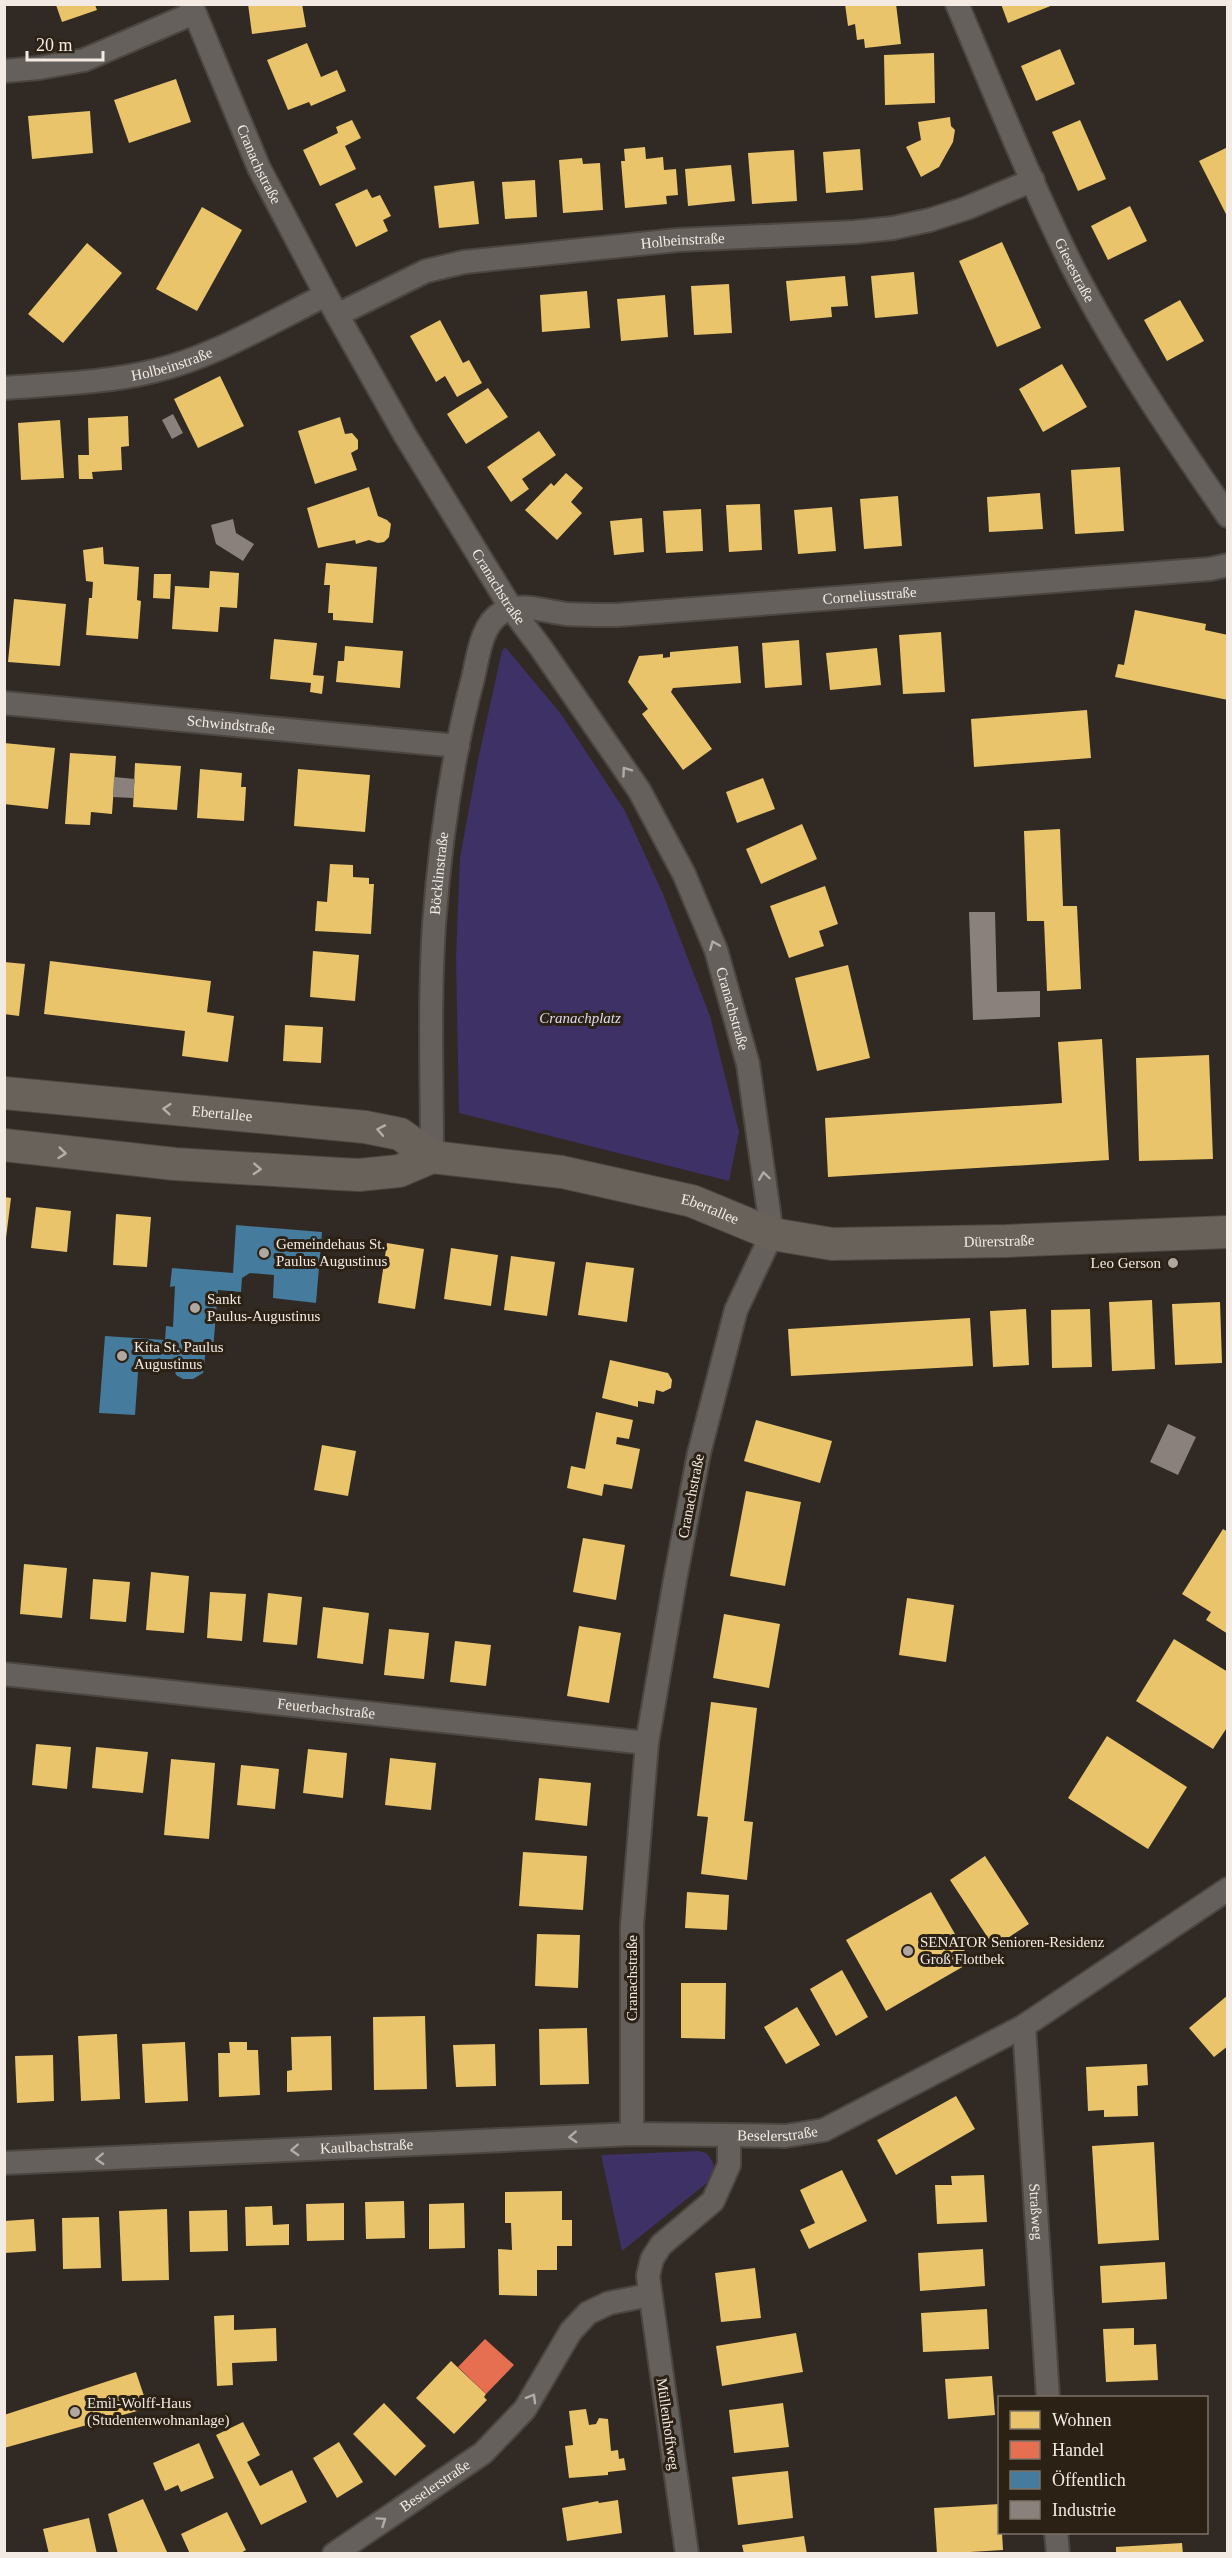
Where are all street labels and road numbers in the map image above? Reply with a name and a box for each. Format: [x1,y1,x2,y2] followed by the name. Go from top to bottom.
[234,122,285,207] street label: Cranachstraße
[640,230,725,252] street label: Holbeinstraße
[1052,235,1098,305] street label: Giesestraße
[130,344,215,384] street label: Holbeinstraße
[469,546,529,628] street label: Cranachstraße
[822,584,918,607] street label: Corneliusstraße
[186,712,276,737] street label: Schwindstraße
[427,831,451,916] street label: Böcklinstraße
[713,965,752,1052] street label: Cranachstraße
[191,1103,253,1124] street label: Ebertallee
[680,1191,742,1228] street label: Ebertallee
[964,1232,1035,1250] street label: Dürerstraße
[675,1452,707,1540] street label: Cranachstraße
[276,1695,376,1722] street label: Feuerbachstraße
[624,1935,640,2021] street label: Cranachstraße
[737,2123,819,2144] street label: Beselerstraße
[320,2136,414,2156] street label: Kaulbachstraße
[1026,2183,1046,2241] street label: Straßweg
[654,2377,682,2472] street label: Müllenhoffweg
[397,2456,473,2515] street label: Beselerstraße

